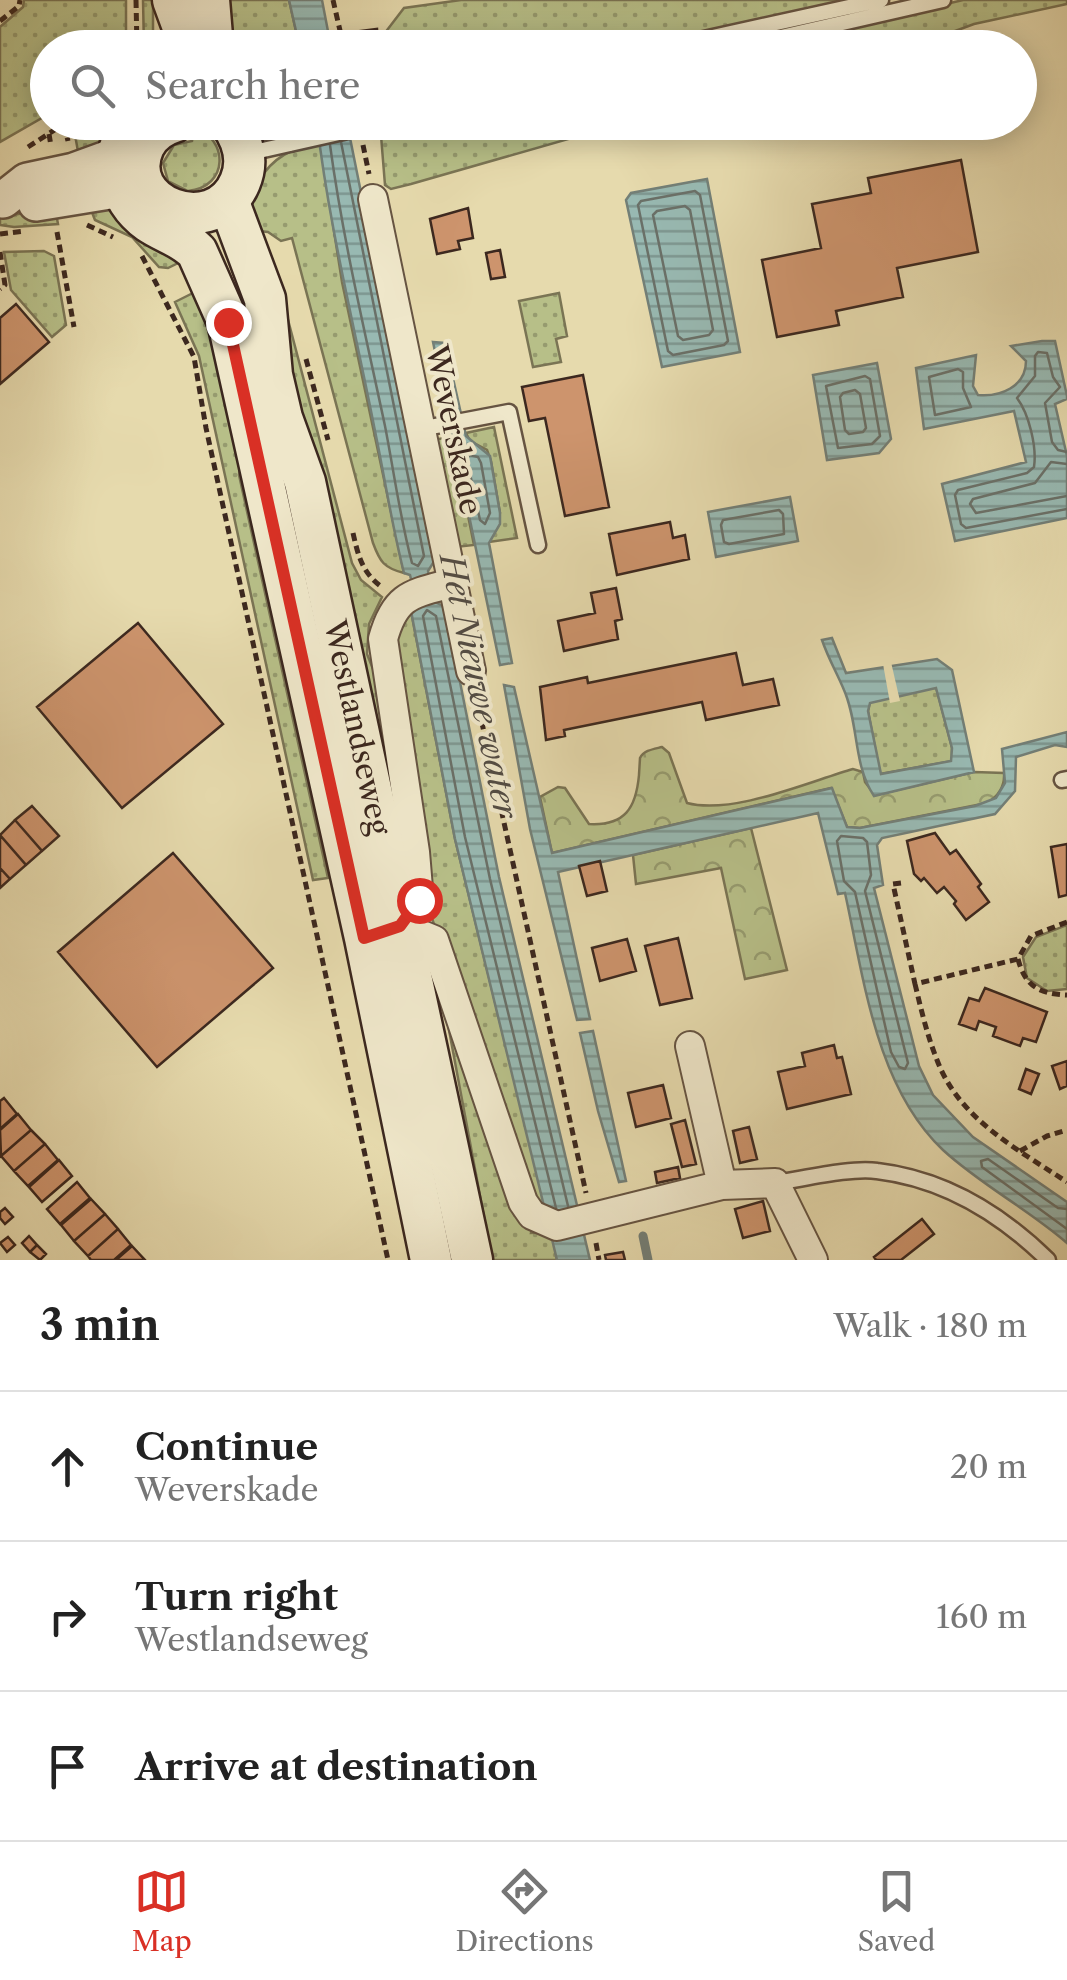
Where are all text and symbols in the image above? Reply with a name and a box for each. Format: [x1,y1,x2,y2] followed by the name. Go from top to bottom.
[30,30,1037,140] search box
[65,58,120,113] icon: search
[145,62,360,109] text: Search here
[206,300,252,346] route end
[418,341,490,518] street label: Weverskade
[431,547,527,824] water label: Het Nieuwe water
[316,616,399,838] street label: Westlandseweg
[397,878,443,924] route start
[40,1299,160,1351] text: 3 min
[834,1306,1027,1345] text: Walk · 180 m
[135,1423,318,1470] text: Continue
[40,1439,95,1494] icon: ahead
[950,1447,1027,1486] text: 20 m
[135,1470,319,1509] text: Weverskade
[135,1573,338,1620] text: Turn right
[40,1589,95,1644] icon: right
[936,1597,1027,1636] text: 160 m
[135,1620,368,1659] text: Westlandseweg
[40,1739,95,1794] icon: arrive
[135,1743,538,1790] text: Arrive at destination
[132,1864,192,1958] tab: Map
[455,1864,594,1958] tab: Directions
[857,1864,935,1958] tab: Saved

